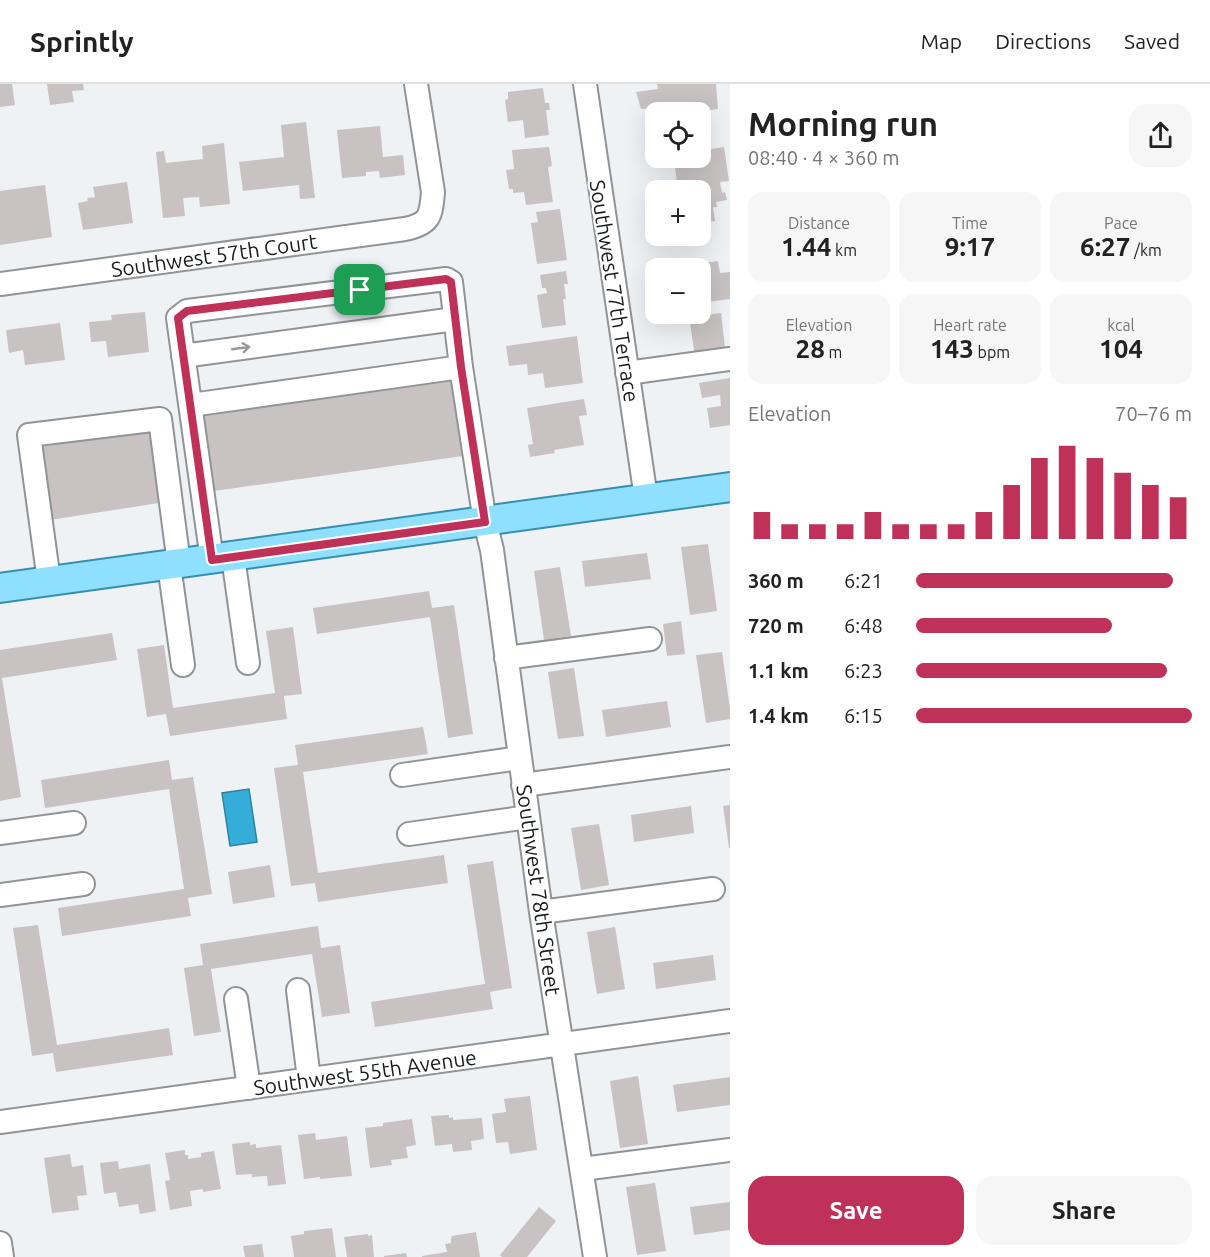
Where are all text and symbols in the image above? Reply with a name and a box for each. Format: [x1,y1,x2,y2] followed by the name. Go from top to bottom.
[30,26,134,57] text: Sprintly
[921,29,962,53] text: Map
[995,29,1091,53] text: Directions
[1124,29,1180,53] text: Saved
[645,102,711,324] map controls
[645,102,711,168] button: locate
[1129,104,1192,167] button: share
[748,105,938,142] text: Morning run
[748,146,900,169] text: 08:40 · 4 × 360 m
[586,178,644,404] street label: Southwest 77th Terrace
[645,180,711,246] button: +
[788,214,850,232] text: Distance
[952,214,988,232] text: Time
[1104,214,1138,232] text: Pace
[110,229,318,281] street label: Southwest 57th Court
[781,232,831,261] text: 1.44
[945,232,995,261] text: 9:17
[1080,232,1130,261] text: 6:27
[831,241,857,259] text: km
[1130,241,1162,259] text: /km
[645,258,711,324] button: −
[334,264,385,315] pin
[343,273,376,306] icon: arrive
[786,316,852,334] text: Elevation
[933,316,1007,334] text: Heart rate
[1107,316,1135,334] text: kcal
[796,334,825,363] text: 28
[930,334,974,363] text: 143
[1099,334,1143,363] text: 104
[231,343,251,354] one-way arrow
[825,343,842,361] text: m
[974,343,1010,361] text: bpm
[748,402,831,425] text: Elevation
[1115,402,1192,425] text: 70–76 m
[748,569,804,592] text: 360 m
[844,569,883,592] text: 6:21
[748,614,804,637] text: 720 m
[844,614,883,637] text: 6:48
[748,659,809,682] text: 1.1 km
[844,659,883,682] text: 6:23
[748,704,809,727] text: 1.4 km
[844,704,883,727] text: 6:15
[512,783,566,997] street label: Southwest 78th Street
[252,1044,478,1100] street label: Southwest 55th Avenue
[748,1176,964,1245] button: Save
[976,1176,1192,1245] button: Share

